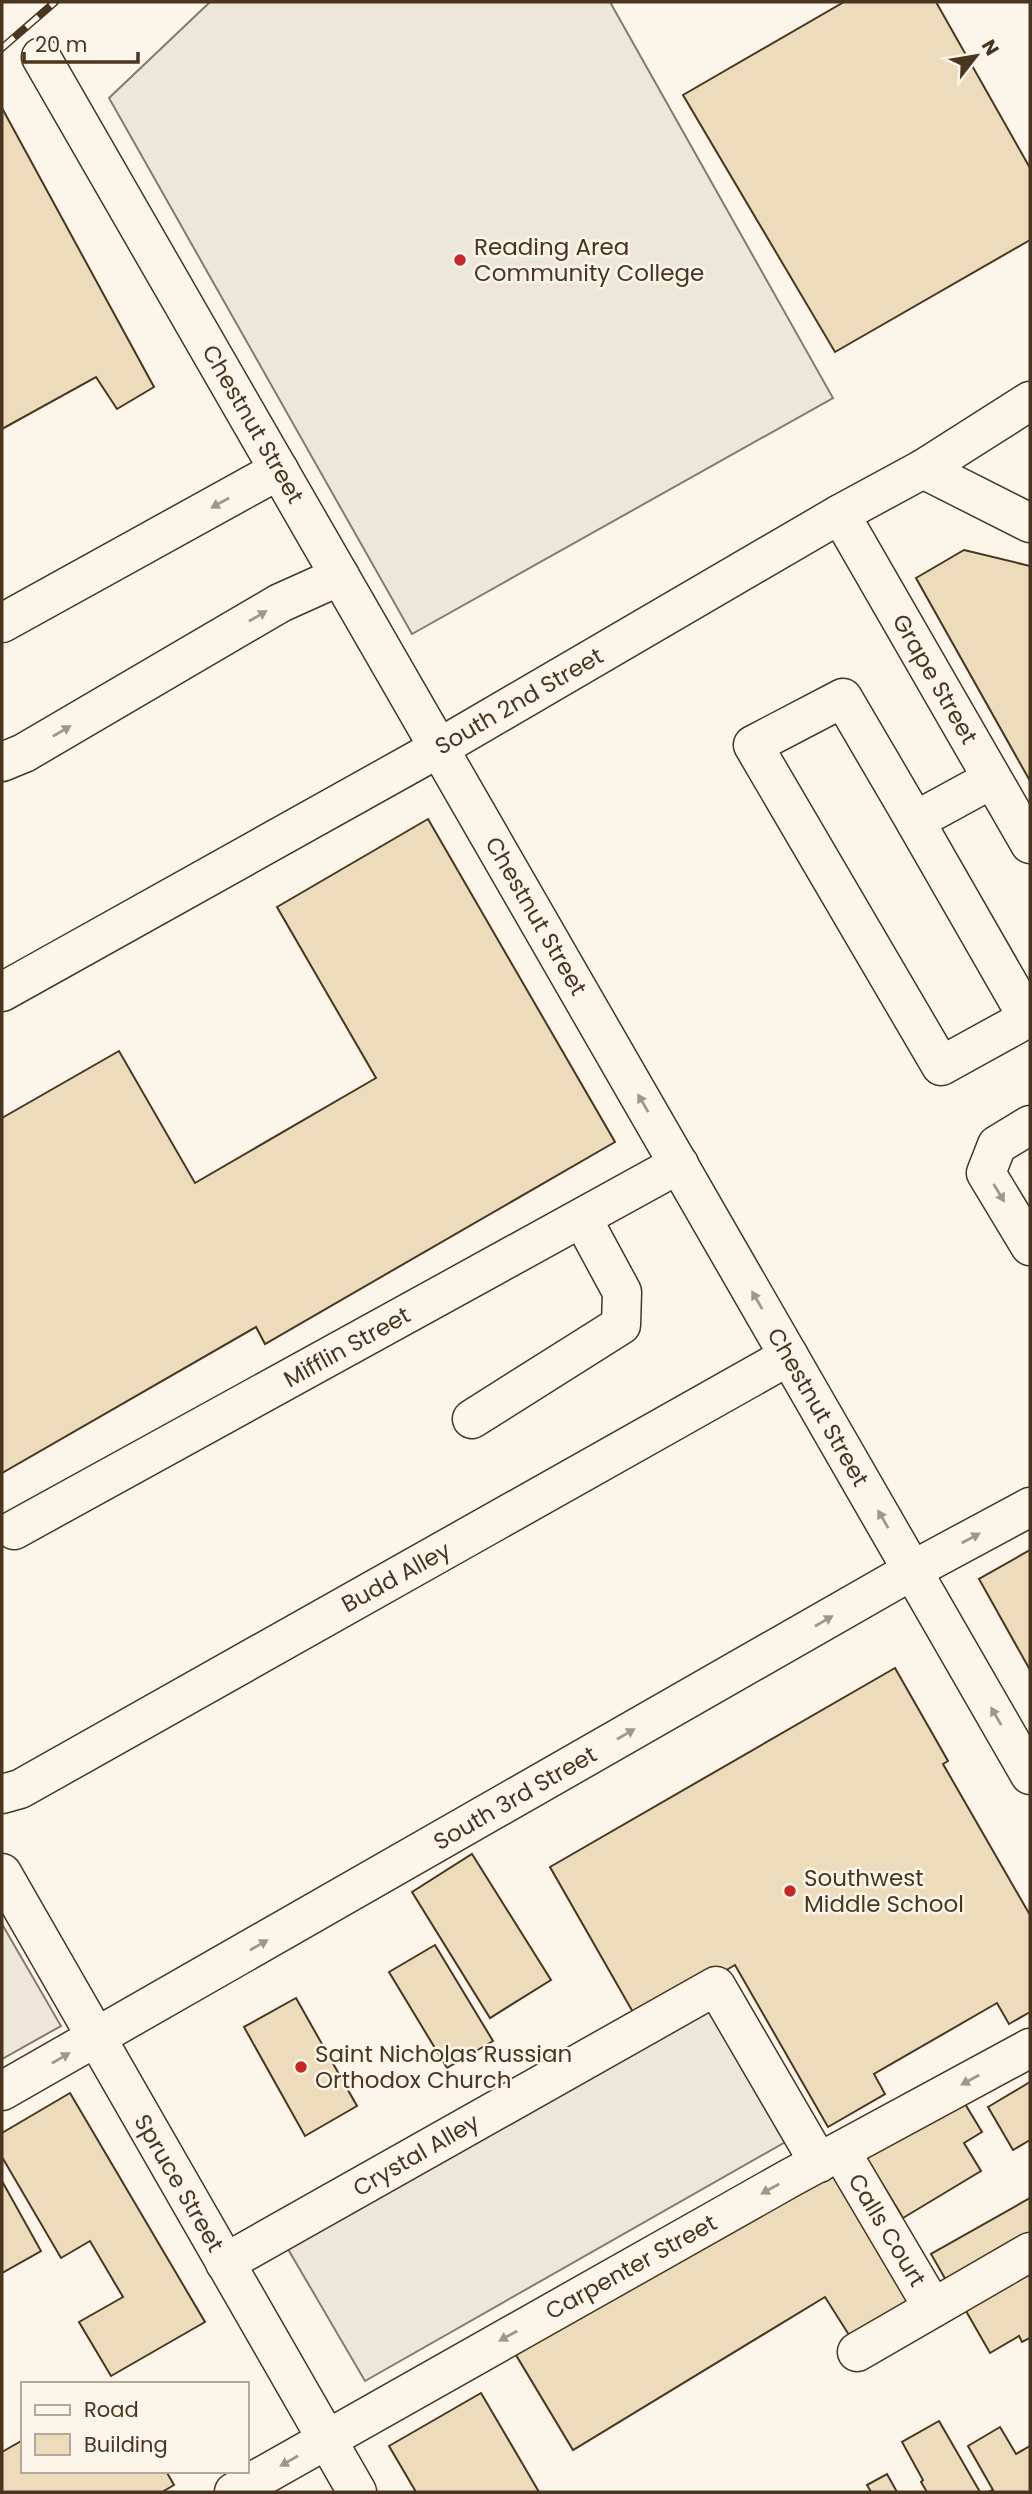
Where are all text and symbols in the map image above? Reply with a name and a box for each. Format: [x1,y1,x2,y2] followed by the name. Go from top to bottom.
[24,21,138,65] scale bar
[941,21,1011,91] north arrow
[35,30,88,59] text: 20 m
[975,34,1005,61] text: N
[474,231,704,289] place label: Reading Area Community College
[452,252,468,268] marker: Reading Area Community College
[195,339,311,509] street label: Chestnut Street
[210,497,229,509] one-way arrow
[885,608,985,750] street label: Grape Street
[249,610,268,622] one-way arrow
[429,640,609,762] street label: South 2nd Street
[53,725,72,737] one-way arrow
[478,831,594,1001] street label: Chestnut Street
[638,1093,650,1113] one-way arrow
[992,1184,1005,1203] one-way arrow
[751,1291,763,1310] one-way arrow
[278,1299,416,1395] street label: Mifflin Street
[760,1322,876,1492] street label: Chestnut Street
[877,1509,889,1528] one-way arrow
[962,1533,982,1545] one-way arrow
[336,1534,456,1620] street label: Budd Alley
[814,1615,833,1627] one-way arrow
[990,1706,1002,1725] one-way arrow
[617,1728,636,1740] one-way arrow
[428,1738,602,1858] street label: South 3rd Street
[804,1862,964,1920] place label: Southwest Middle School
[782,1883,798,1899] marker: Southwest Middle School
[249,1939,268,1951] one-way arrow
[315,2038,572,2096] place label: Saint Nicholas Russian Orthodox Church
[51,2052,71,2064] one-way arrow
[293,2059,309,2075] marker: Saint Nicholas Russian Orthodox Church
[960,2074,980,2086] one-way arrow
[347,2106,485,2204] street label: Crystal Alley
[127,2108,231,2258] street label: Spruce Street
[841,2167,933,2293] street label: Calls Court
[761,2183,780,2195] one-way arrow
[540,2207,722,2327] street label: Carpenter Street
[498,2330,518,2342] one-way arrow
[21,2382,248,2473] legend
[84,2395,139,2424] text: Road
[84,2430,168,2459] text: Building
[279,2454,298,2467] one-way arrow

